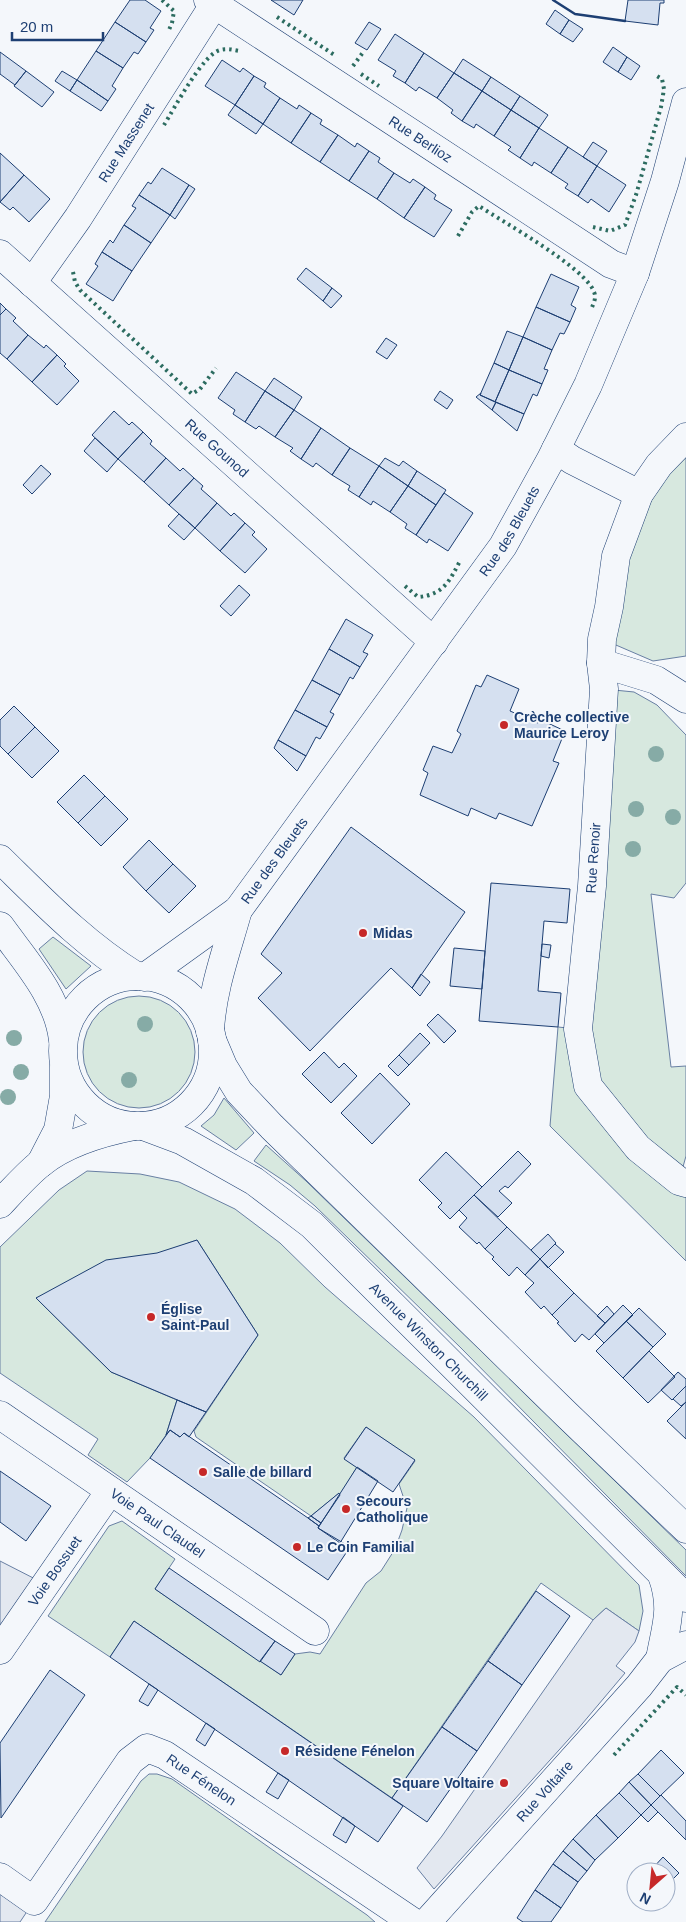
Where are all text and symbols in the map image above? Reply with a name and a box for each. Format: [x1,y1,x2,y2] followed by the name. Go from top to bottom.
[12,10,104,42] scale bar
[20,18,53,35] text: 20 m
[95,100,157,185] street label: Rue Massenet
[386,113,455,166] street label: Rue Berlioz
[182,415,252,480] street label: Rue Gounod
[476,483,543,579] street label: Rue des Bleuets
[514,709,629,741] place label: Crèche collective Maurice Leroy
[498,719,510,731] marker: Crèche collective Maurice Leroy
[237,814,311,907] street label: Rue des Bleuets
[583,822,603,894] street label: Rue Renoir
[373,925,413,941] place label: Midas
[357,927,369,939] marker: Midas
[366,1279,491,1404] street label: Avenue Winston Churchill
[161,1301,229,1333] place label: Église Saint-Paul
[145,1311,157,1323] marker: Église Saint-Paul
[213,1464,312,1480] place label: Salle de billard
[197,1466,209,1478] marker: Salle de billard
[107,1485,208,1561] street label: Voie Paul Claudel
[356,1493,429,1525] place label: Secours Catholique
[340,1503,352,1515] marker: Secours Catholique
[25,1533,85,1609] street label: Voie Bossuet
[307,1539,414,1555] place label: Le Coin Familial
[291,1541,303,1553] marker: Le Coin Familial
[295,1743,415,1759] place label: Résidene Fénelon
[279,1745,291,1757] marker: Résidene Fénelon
[164,1750,239,1809] street label: Rue Fénelon
[513,1757,576,1825] street label: Rue Voltaire
[392,1775,494,1791] place label: Square Voltaire
[498,1777,510,1789] marker: Square Voltaire
[626,1862,676,1912] north arrow
[637,1889,653,1908] text: N

